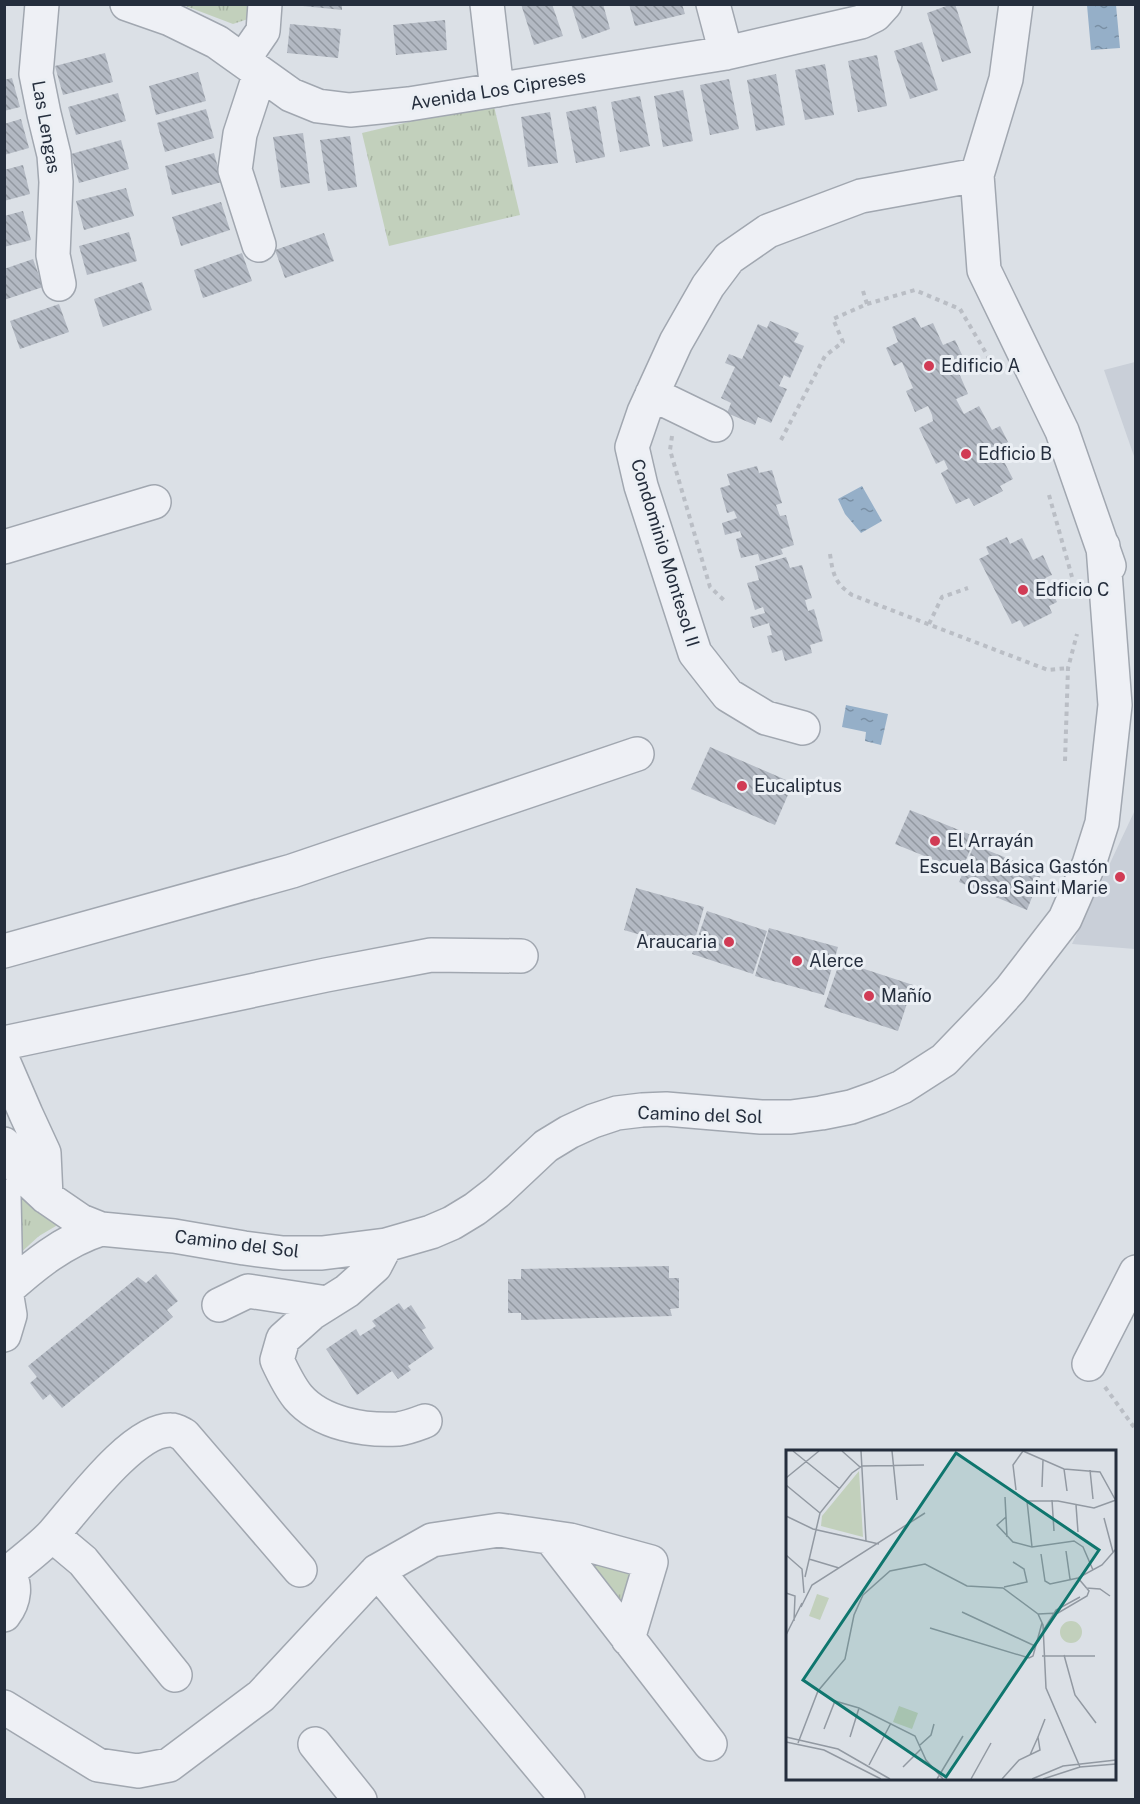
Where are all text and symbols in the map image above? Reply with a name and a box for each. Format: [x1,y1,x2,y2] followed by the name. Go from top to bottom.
[409,65,587,114] street label: Avenida Los Cipreses
[28,79,65,175] street label: Las Lengas
[941,355,1020,376] place label: Edificio A
[922,359,936,373] marker: Edificio A
[978,443,1052,464] place label: Edficio B
[959,447,973,461] marker: Edficio B
[627,456,704,649] street label: Condominio Montesol II
[1035,579,1109,600] place label: Edficio C
[1016,583,1030,597] marker: Edficio C
[754,775,842,796] place label: Eucaliptus
[735,779,749,793] marker: Eucaliptus
[947,830,1034,851] place label: El Arrayán
[928,834,942,848] marker: El Arrayán
[919,856,1108,898] place label: Escuela Básica Gastón Ossa Saint Marie
[1113,870,1127,884] marker: Escuela Básica Gastón Ossa Saint Marie
[636,931,717,952] place label: Araucaria
[722,935,736,949] marker: Araucaria
[809,950,864,971] place label: Alerce
[790,954,804,968] marker: Alerce
[881,985,932,1006] place label: Mañío
[862,989,876,1003] marker: Mañío
[637,1102,763,1127] street label: Camino del Sol
[174,1225,301,1262] street label: Camino del Sol
[786,1450,1116,1780] inset map

